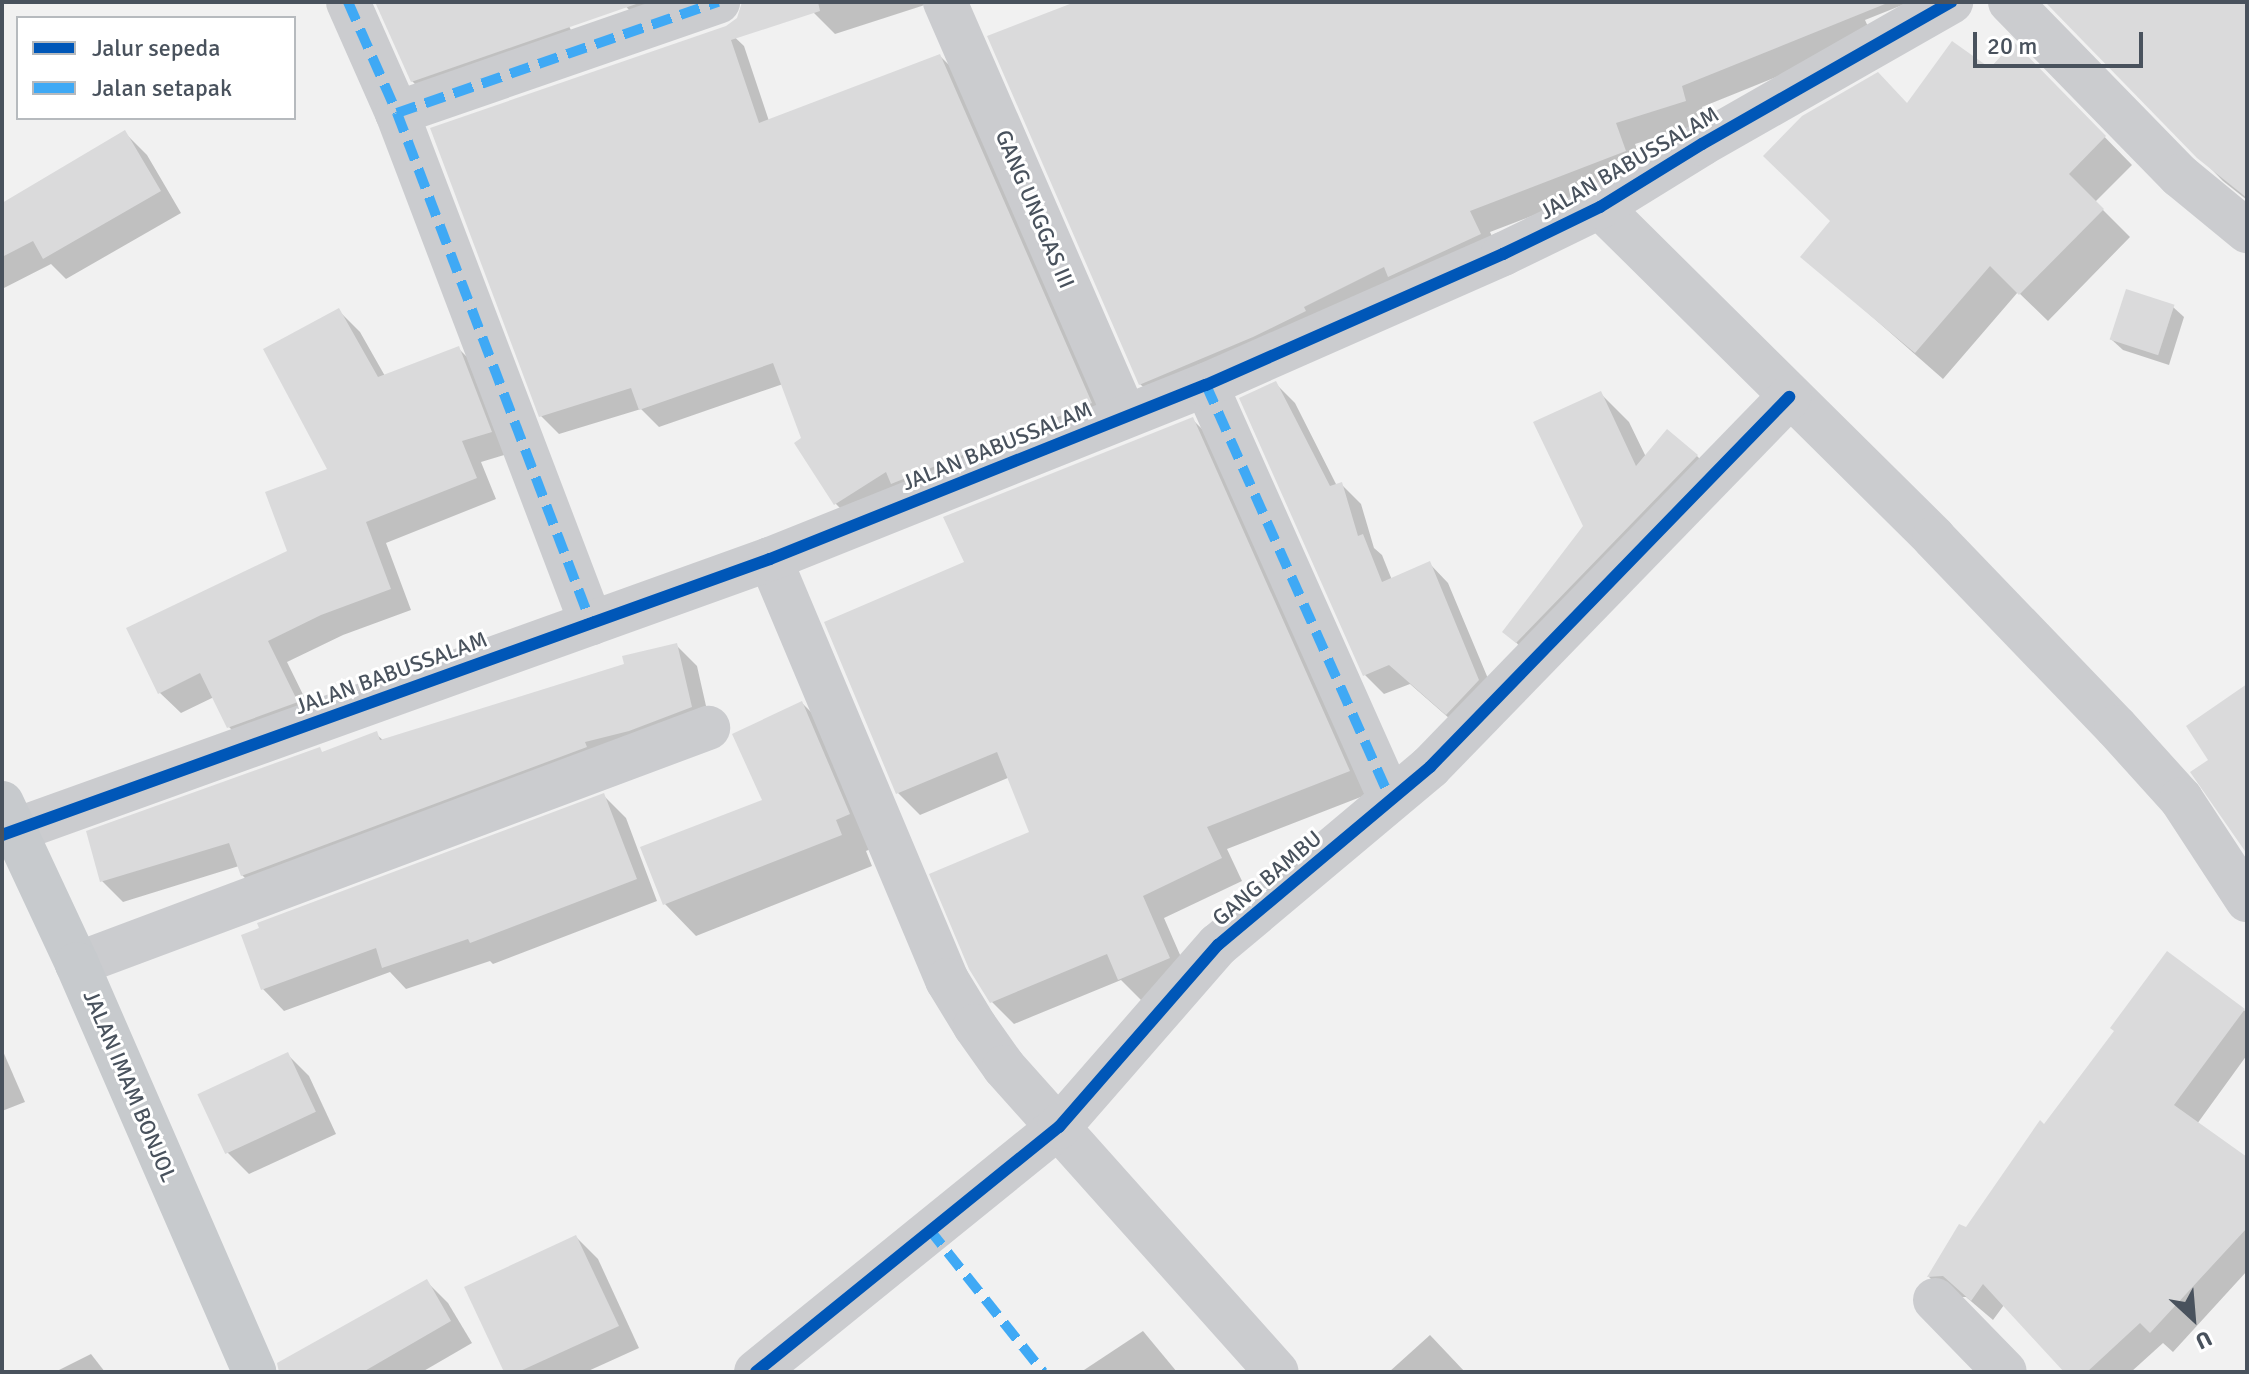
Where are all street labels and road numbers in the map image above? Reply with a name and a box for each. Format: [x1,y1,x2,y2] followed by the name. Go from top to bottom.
[1535,101,1723,225] street label: JALAN BABUSSALAM
[990,126,1080,292] street label: GANG UNGGAS III
[898,396,1096,496] street label: JALAN BABUSSALAM
[291,626,491,720] street label: JALAN BABUSSALAM
[1207,825,1327,931] street label: GANG BAMBU
[78,986,182,1186] street label: JALAN IMAM BONJOL

